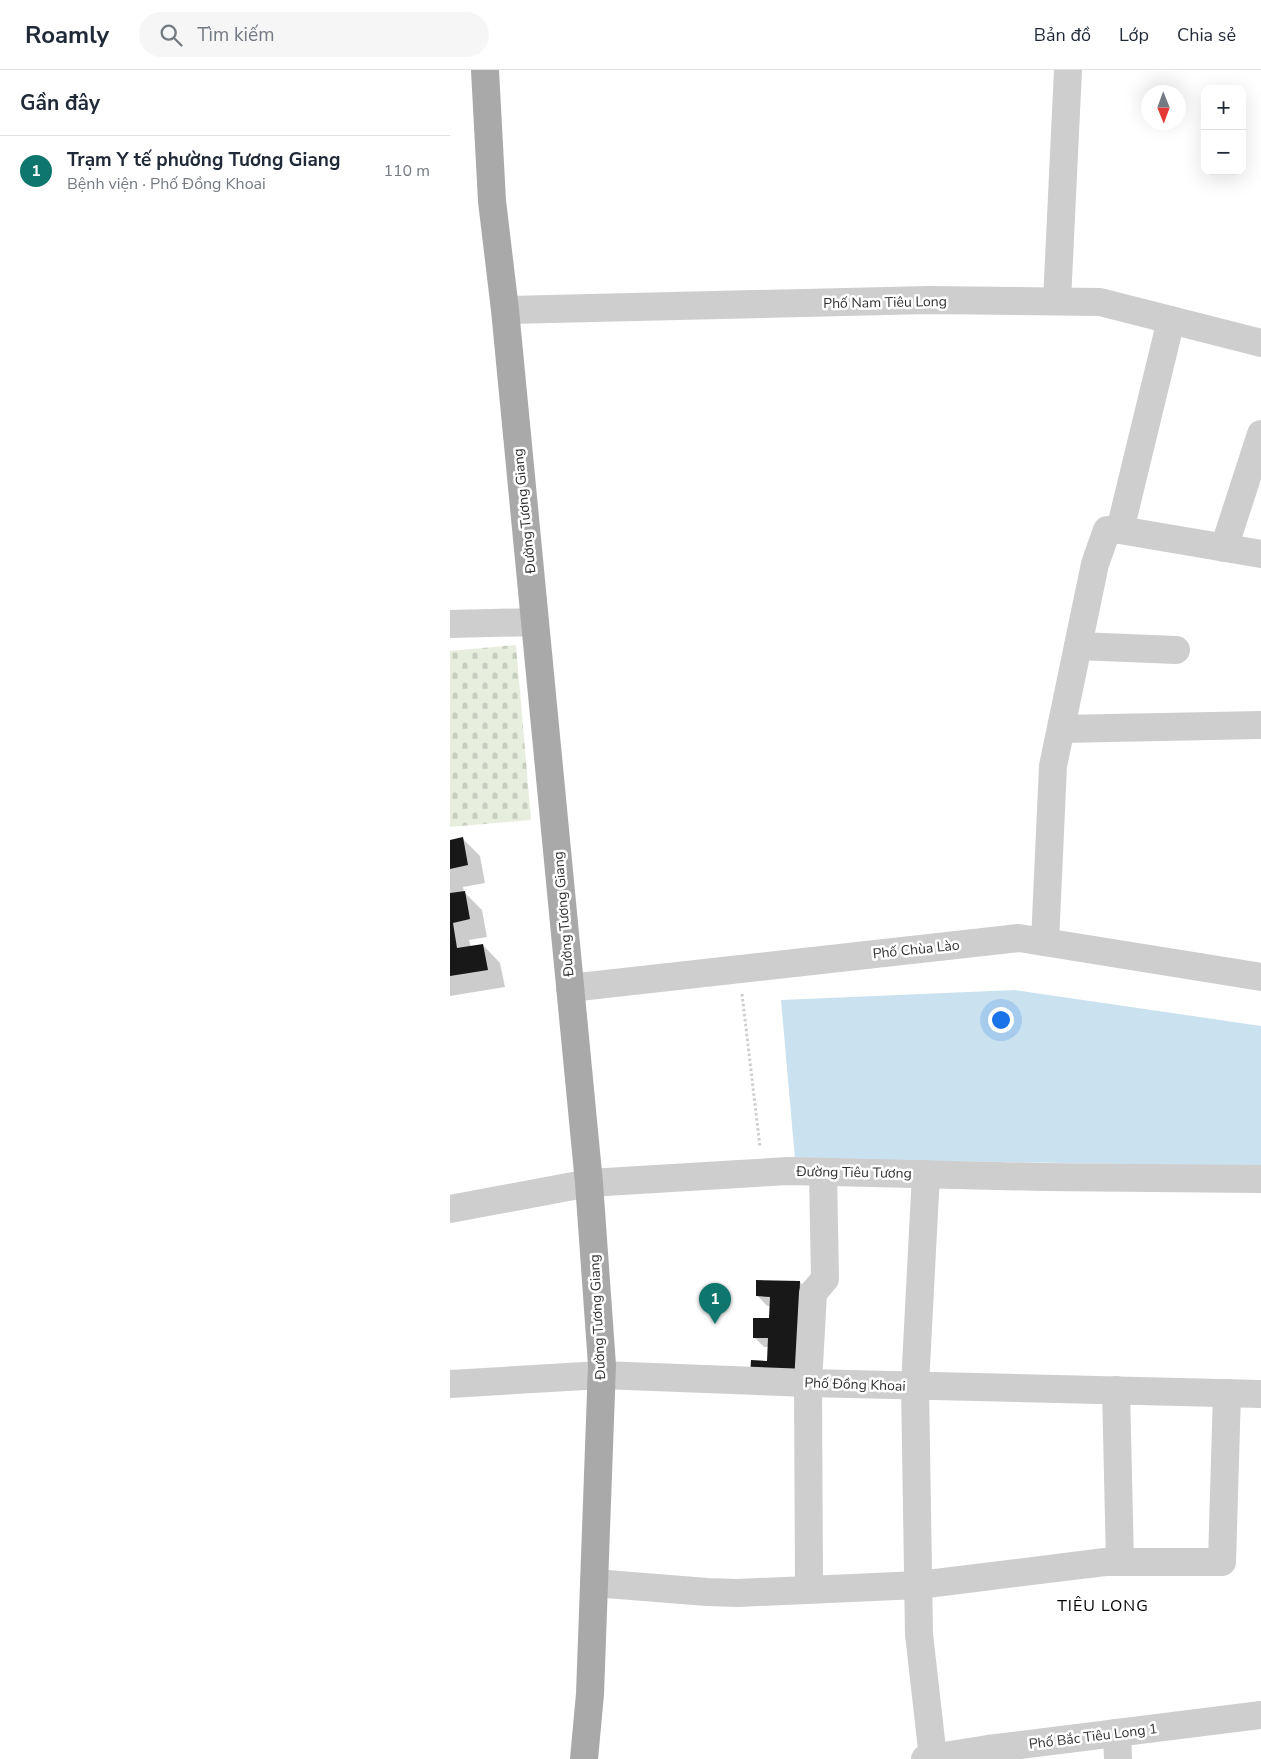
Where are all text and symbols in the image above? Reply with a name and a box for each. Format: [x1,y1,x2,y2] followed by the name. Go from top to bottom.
[139,12,489,57] search box
[25,19,109,51] text: Roamly
[157,21,185,49] icon: search
[197,22,274,48] text: Tìm kiếm
[1034,23,1091,47] text: Bản đồ
[1119,23,1149,47] text: Lớp
[1177,23,1236,47] text: Chia sẻ
[1141,85,1186,130] north arrow
[1201,85,1246,175] map controls
[1201,85,1246,130] button: +
[20,89,100,117] text: Gần đây
[1201,130,1246,175] button: −
[67,147,340,173] text: Trạm Y tế phường Tương Giang
[31,160,41,182] text: 1
[383,160,430,182] text: 110 m
[67,173,266,195] text: Bệnh viện · Phố Đồng Khoai
[823,292,947,313] street label: Phố Nam Tiêu Long
[508,448,541,575] street label: Đường Tương Giang
[549,851,579,978] street label: Đường Tương Giang
[872,935,961,964] street label: Phố Chùa Lào
[988,1007,1014,1033] your location
[795,1162,912,1183] street label: Đường Tiêu Tương
[585,1254,610,1381] street label: Đường Tương Giang
[699,1283,731,1324] pin: 1
[804,1373,906,1396] street label: Phố Đồng Khoai
[1057,1595,1149,1617] district label: TIÊU LONG
[1028,1719,1158,1754] street label: Phố Bắc Tiêu Long 1

